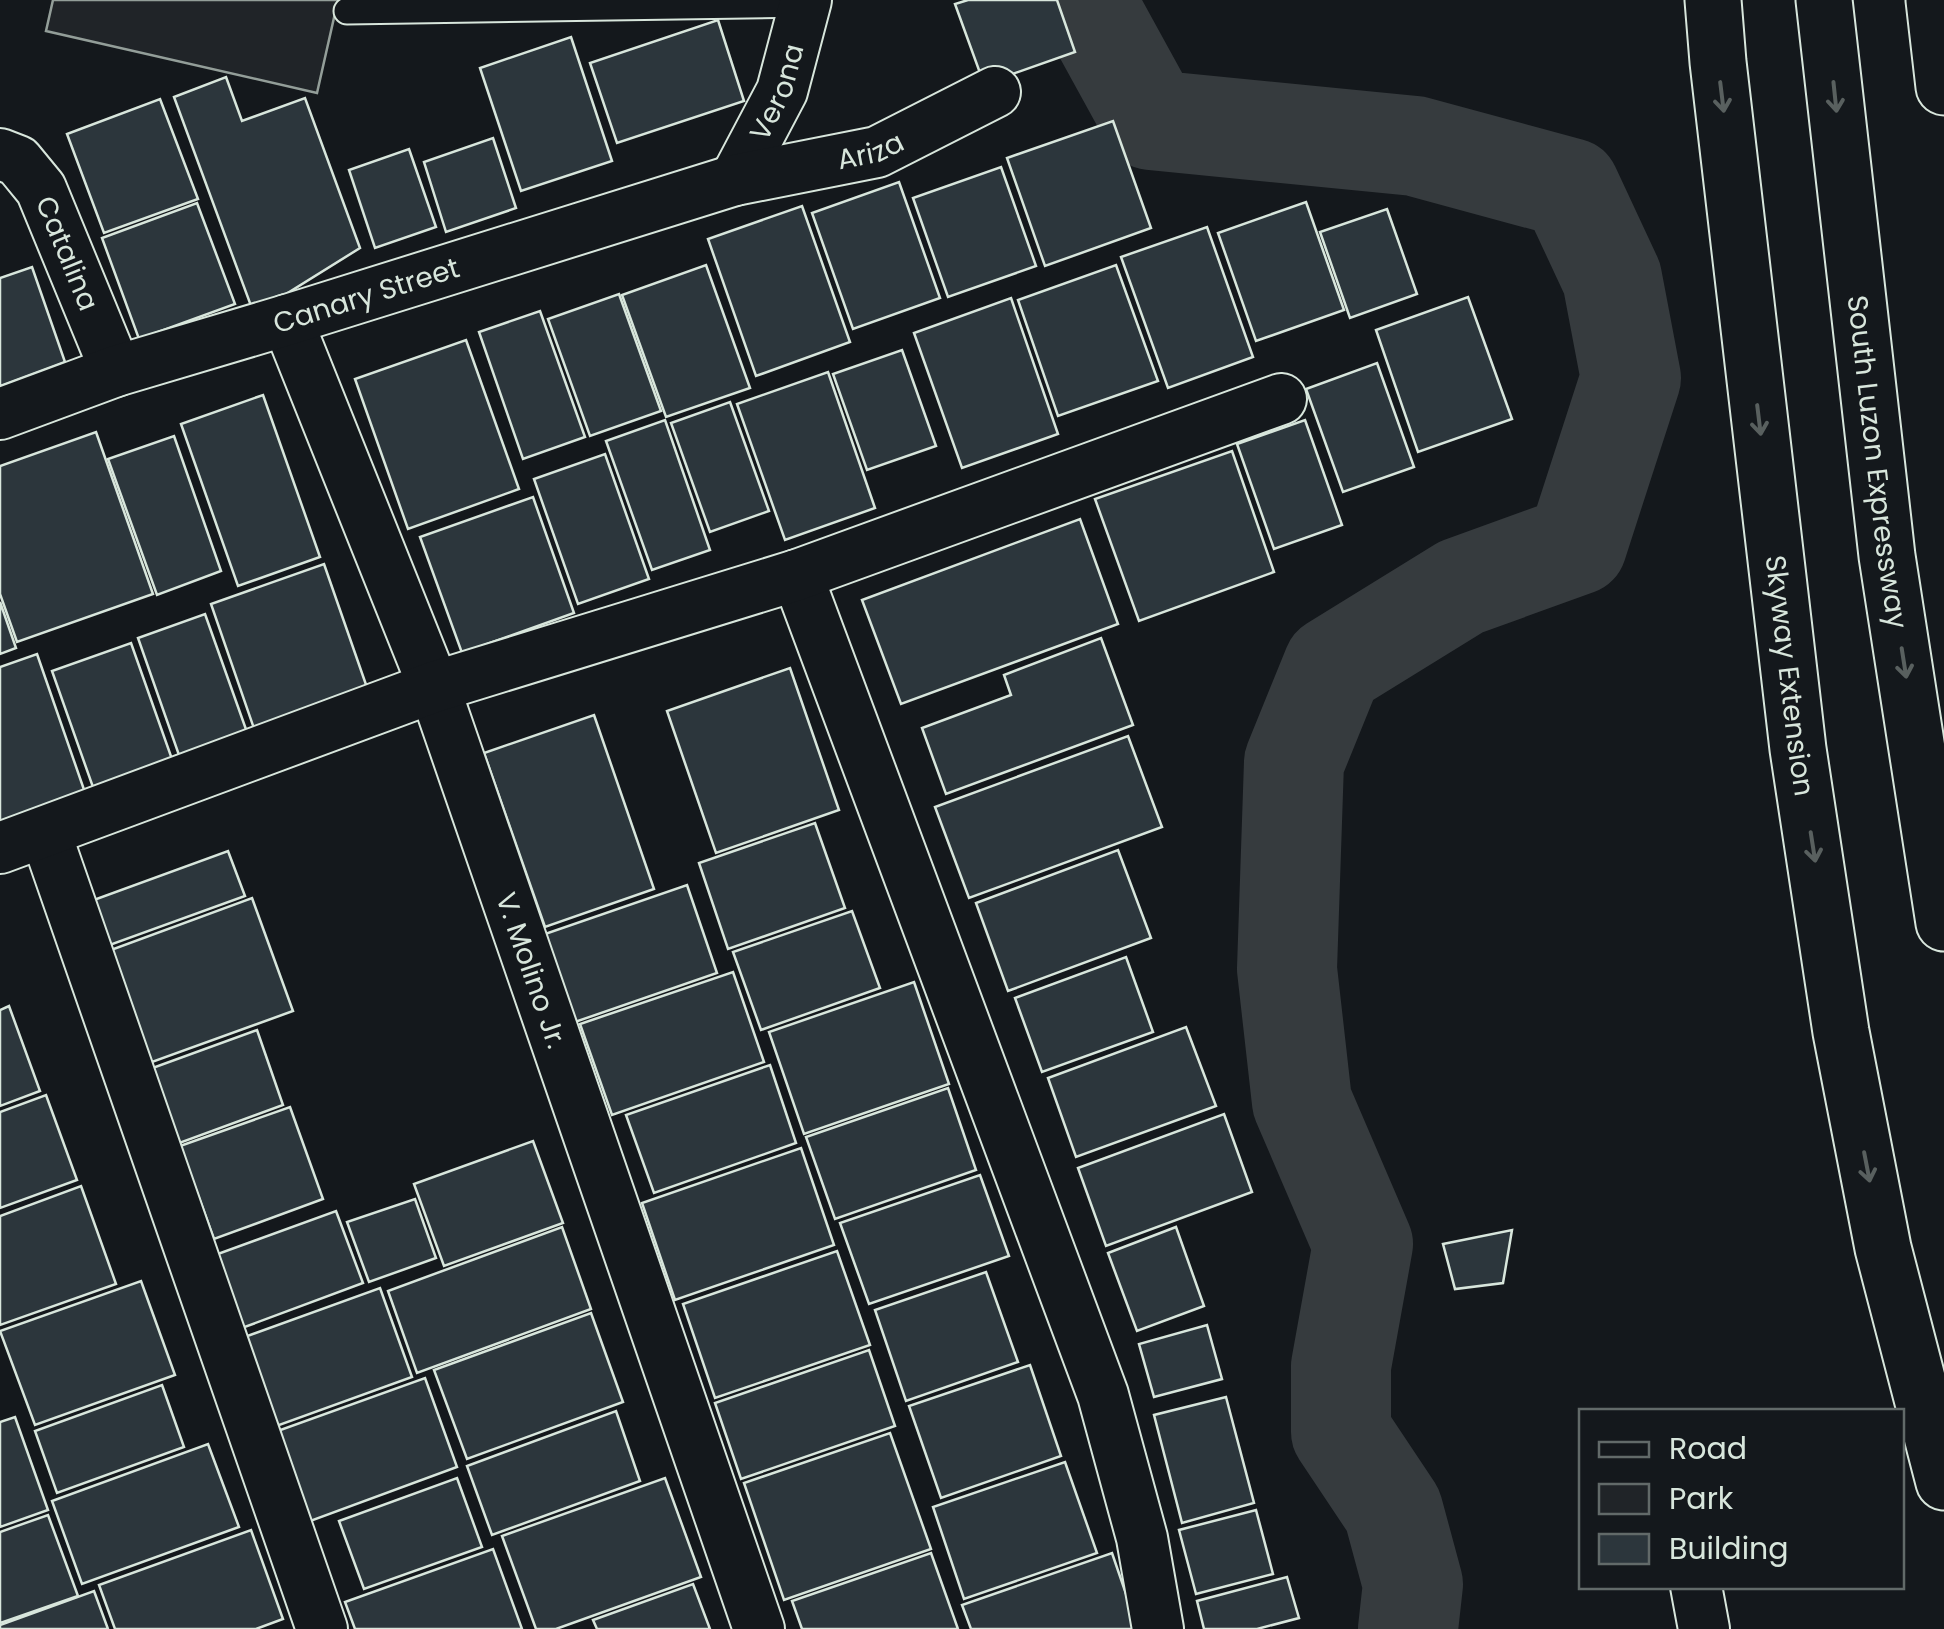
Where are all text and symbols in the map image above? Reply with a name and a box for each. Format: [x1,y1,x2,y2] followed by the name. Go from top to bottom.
[740,39,813,147] street label: Verona
[1713,80,1732,113] one-way arrow
[1826,80,1845,112] one-way arrow
[834,122,911,179] street label: Ariza
[27,190,108,316] street label: Catalina
[268,248,464,343] street label: Canary Street
[1838,293,1918,632] street label: South Luzon Expressway
[1750,403,1769,436] one-way arrow
[1756,553,1824,799] street label: Skyway Extension
[1895,646,1913,678] one-way arrow
[1804,830,1822,862] one-way arrow
[487,887,577,1054] street label: V. Molino Jr.
[1859,1150,1878,1182] one-way arrow
[1579,1409,1904,1589] legend
[1669,1427,1747,1470] text: Road
[1669,1477,1734,1520] text: Park
[1669,1527,1789,1570] text: Building

